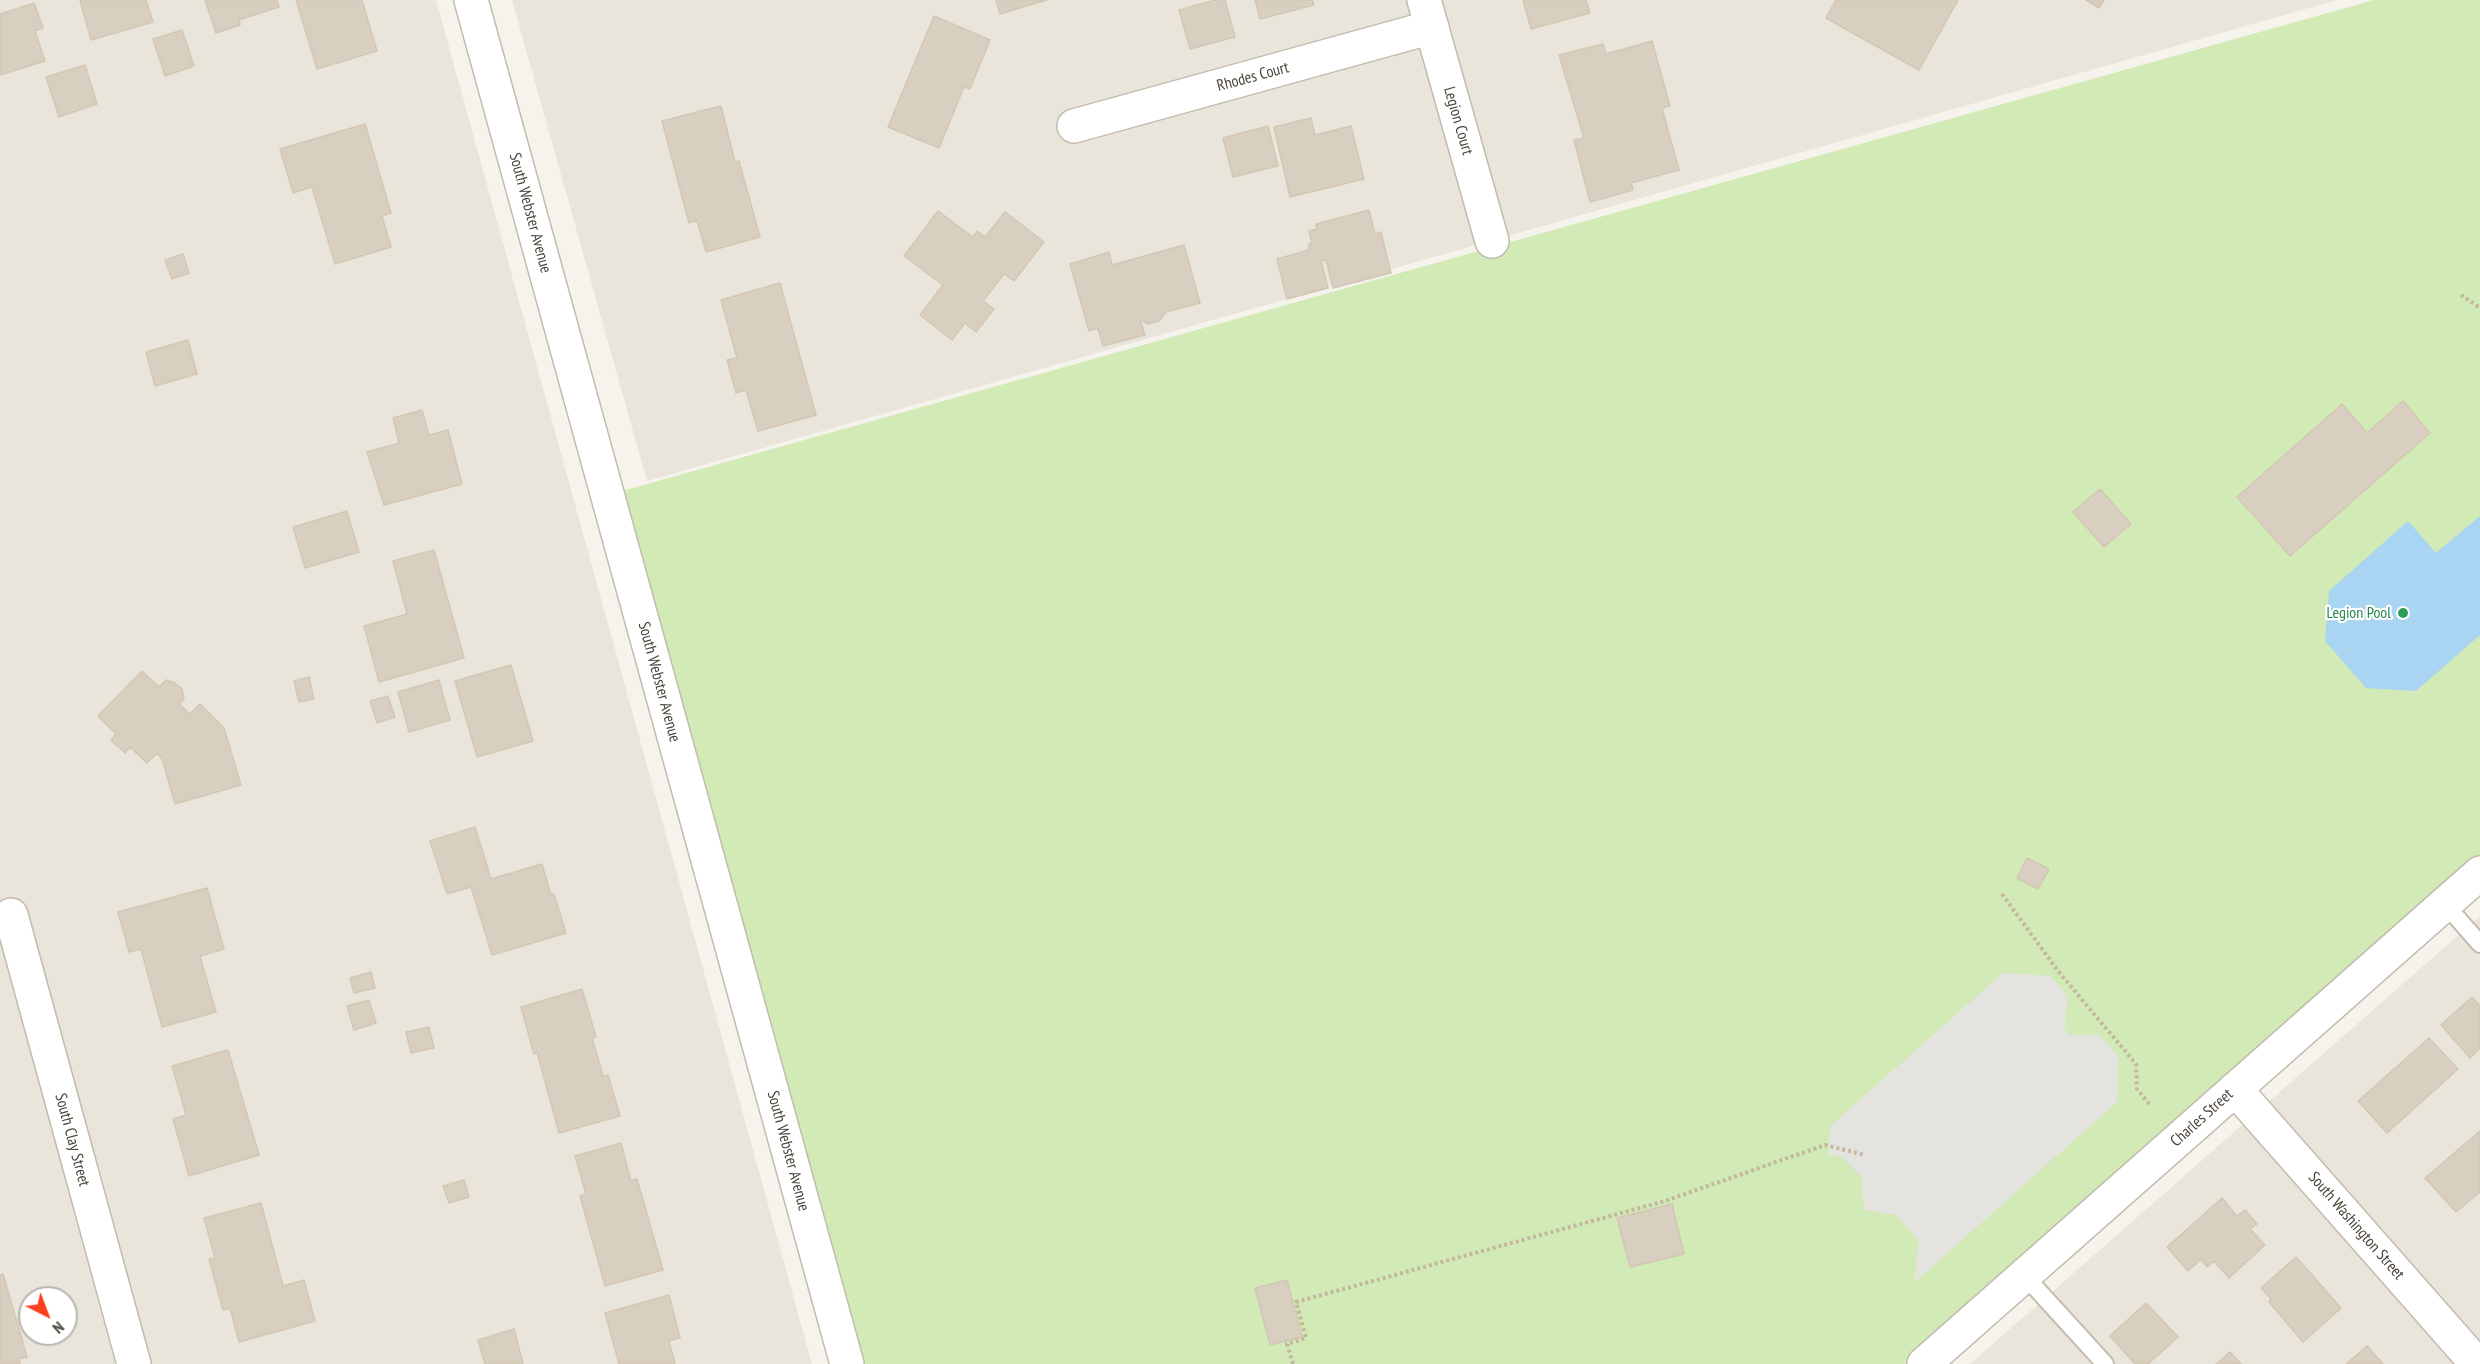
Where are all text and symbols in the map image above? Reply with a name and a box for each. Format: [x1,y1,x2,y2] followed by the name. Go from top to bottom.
[1215,58,1291,96] street label: Rhodes Court
[1439,85,1477,157] street label: Legion Court
[505,151,555,275] street label: South Webster Avenue
[2327,603,2391,623] place label: Legion Pool
[2396,606,2410,620] marker: Legion Pool
[634,620,684,744] street label: South Webster Avenue
[2167,1085,2237,1151] street label: Charles Street
[763,1089,813,1213] street label: South Webster Avenue
[50,1091,94,1189] street label: South Clay Street
[2304,1168,2408,1284] street label: South Washington Street
[18,1286,78,1346] north arrow
[49,1318,69,1338] text: N

